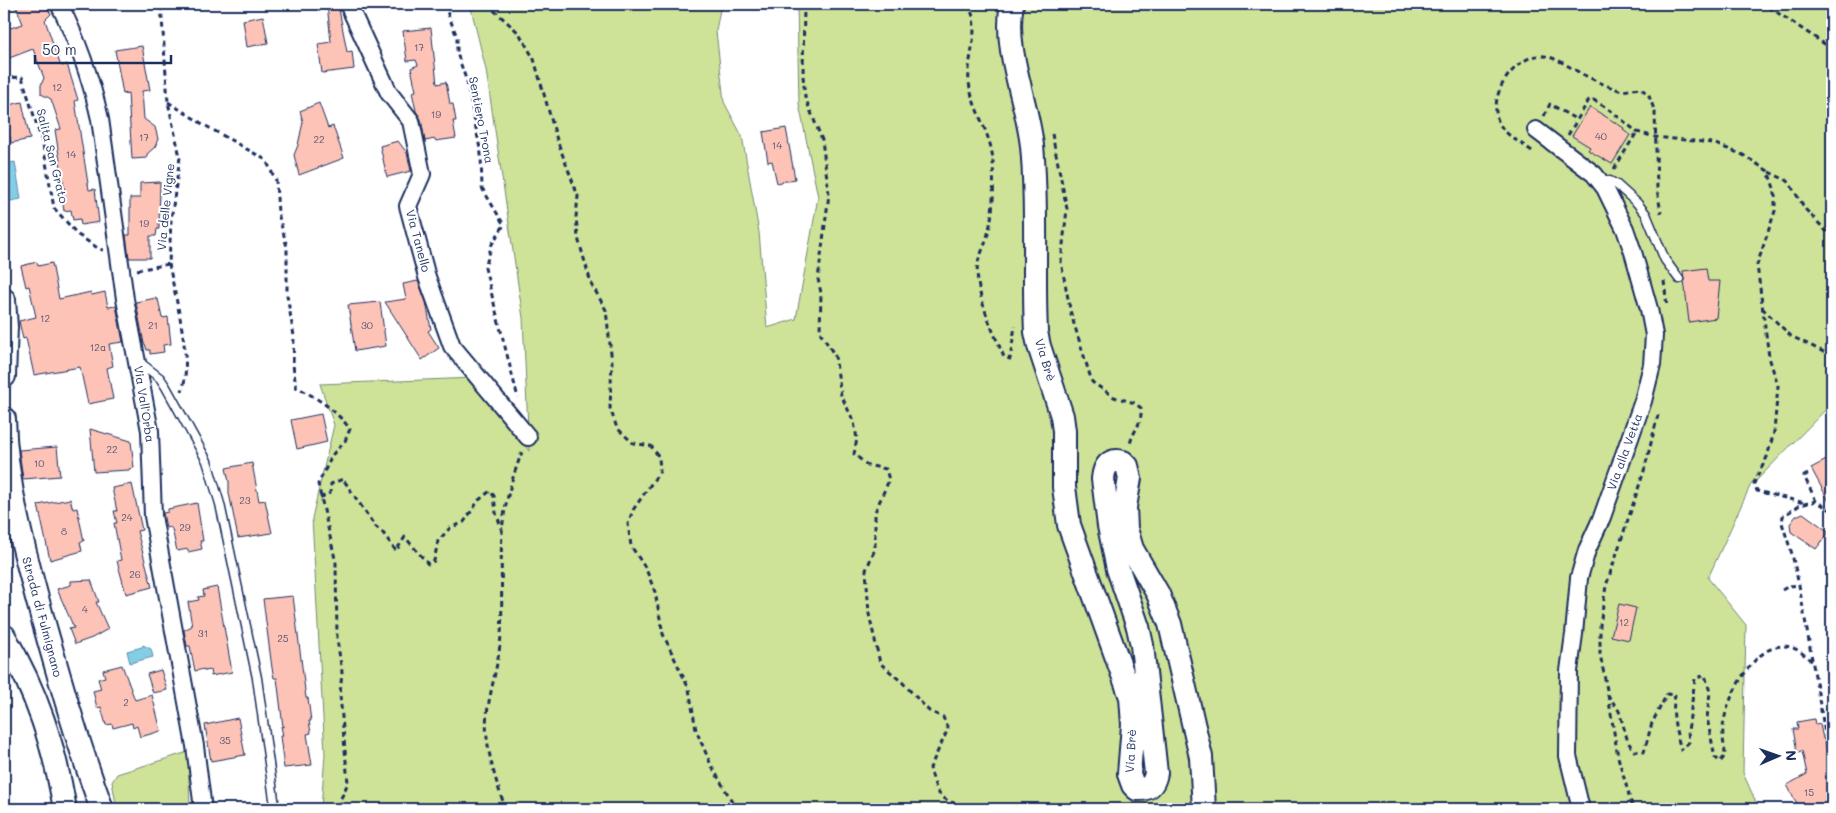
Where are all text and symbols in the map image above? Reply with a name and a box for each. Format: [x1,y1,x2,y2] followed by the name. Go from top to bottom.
[35,32,171,64] scale bar
[42,39,77,59] text: 50 m
[414,40,424,54] house number: 17
[466,75,498,165] street label: Sentiero Trona
[52,80,62,94] house number: 12
[33,107,72,205] street label: Salita San Grato
[431,107,441,121] house number: 19
[1595,129,1607,143] house number: 40
[139,130,149,144] house number: 17
[313,132,325,146] house number: 22
[772,138,782,152] house number: 14
[66,147,76,161] house number: 14
[152,163,178,251] street label: Via delle Vigne
[403,208,435,274] street label: Via Tanello
[139,216,149,230] house number: 19
[40,311,50,325] house number: 12
[148,318,158,332] house number: 21
[361,318,373,332] house number: 30
[1032,337,1060,383] street label: Via Brè
[90,340,106,354] house number: 12a
[131,364,159,443] street label: Via Vall'Orba
[1603,411,1645,492] street label: Via alla Vetta
[106,442,118,456] house number: 22
[34,456,44,470] house number: 10
[239,493,251,507] house number: 23
[121,510,133,524] house number: 24
[179,520,191,534] house number: 29
[61,524,67,538] house number: 8
[19,555,67,679] street label: Strada di Fulmignano
[129,567,141,581] house number: 26
[82,602,88,616] house number: 4
[1619,615,1629,629] house number: 12
[198,626,208,640] house number: 31
[277,631,289,645] house number: 25
[123,695,129,709] house number: 2
[1121,729,1139,773] street label: Via Brè
[1754,730,1804,780] north arrow
[219,733,231,747] house number: 35
[1782,750,1801,761] text: N
[1804,785,1814,799] house number: 15

